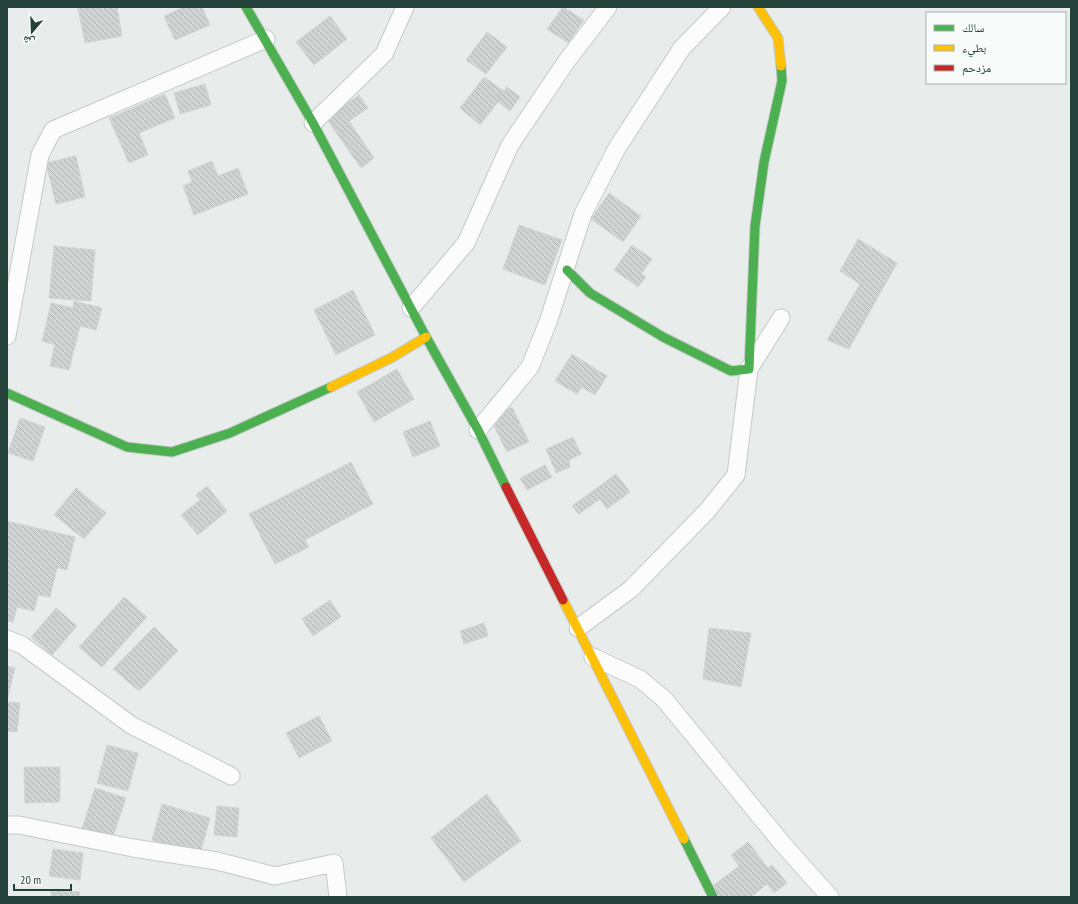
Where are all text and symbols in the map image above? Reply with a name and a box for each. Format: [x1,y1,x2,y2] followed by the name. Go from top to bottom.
[12,12,52,52] north arrow
[926,12,1066,84] legend
[962,20,984,35] text: سالك
[21,32,37,50] text: ش
[962,40,986,58] text: بطيء
[962,60,991,76] text: مزدحم
[14,866,71,892] scale bar
[20,872,41,887] text: 20 m

